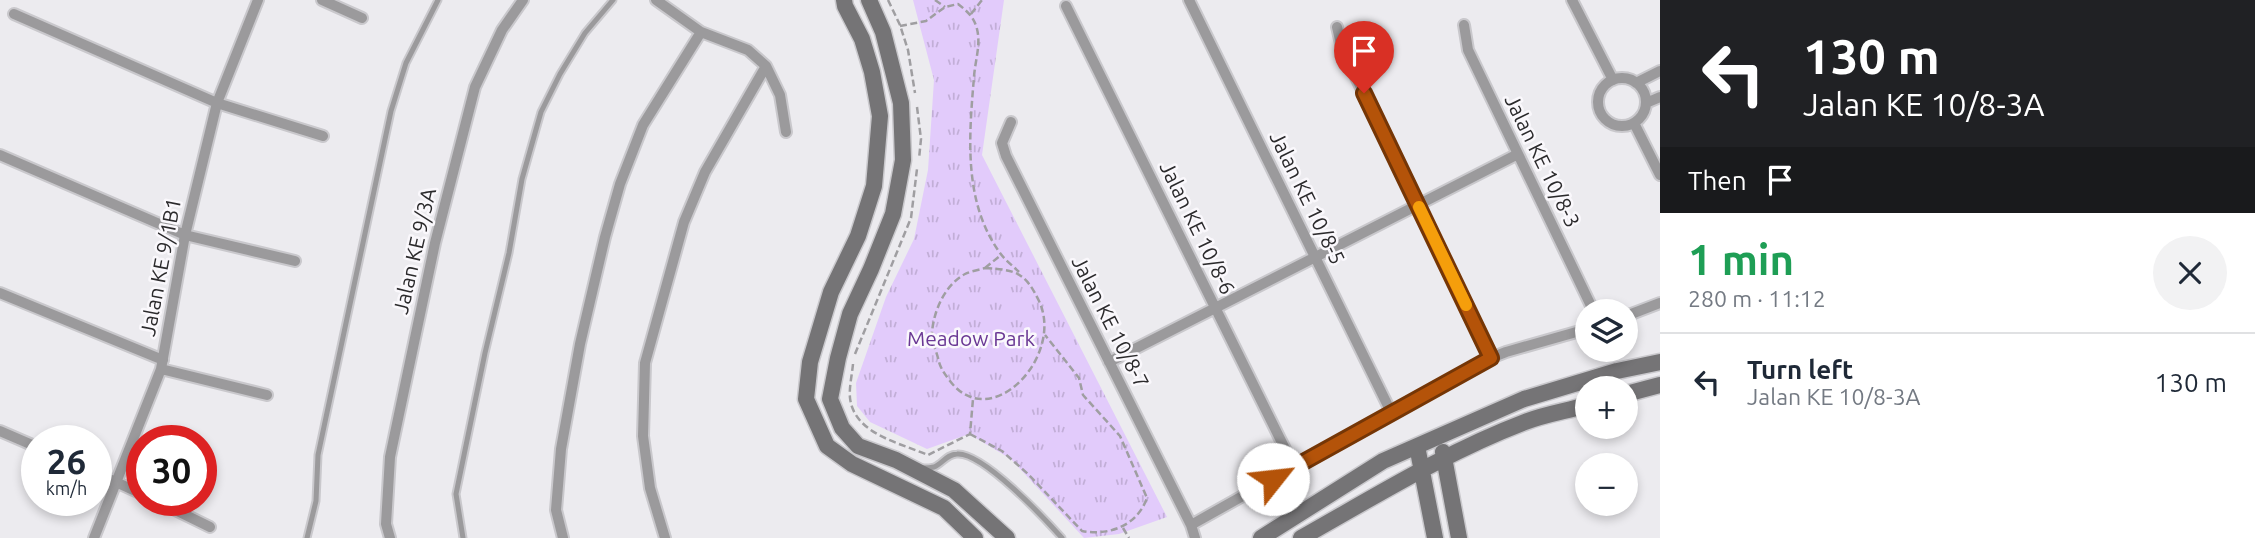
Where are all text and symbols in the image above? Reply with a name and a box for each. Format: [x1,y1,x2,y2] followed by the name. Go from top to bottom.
[1334,21,1394,93] pin
[1688,28,1779,119] icon: left
[1803,28,1940,83] text: 130 m
[1345,32,1383,70] icon: arrive
[1803,86,2044,122] text: Jalan KE 10/8-3A
[1500,90,1585,231] street label: Jalan KE 10/8-3
[1265,127,1350,268] street label: Jalan KE 10/8-5
[1155,157,1240,298] street label: Jalan KE 10/8-6
[1761,161,1799,199] icon: arrive
[1688,166,1747,195] text: Then
[388,185,440,316] street label: Jalan KE 9/3A
[135,196,185,338] street label: Jalan KE 9/1B1
[1688,236,1794,283] text: 1 min
[2153,236,2227,310] button: close
[1067,252,1154,392] street label: Jalan KE 10/8-7
[1688,286,1826,311] text: 280 m · 11:12
[1575,299,1638,516] map controls
[1575,299,1638,362] button: layers
[907,326,1035,350] park label: Meadow Park
[1747,355,1853,384] text: Turn left
[1688,363,1726,401] icon: left
[2155,368,2227,397] text: 130 m
[1575,376,1638,439] button: +
[1747,384,1921,409] text: Jalan KE 10/8-3A
[126,425,217,516] speed limit sign: 30
[47,441,86,481] text: 26
[1236,442,1310,516] position arrow
[1575,453,1638,516] button: −
[46,478,87,498] text: km/h

